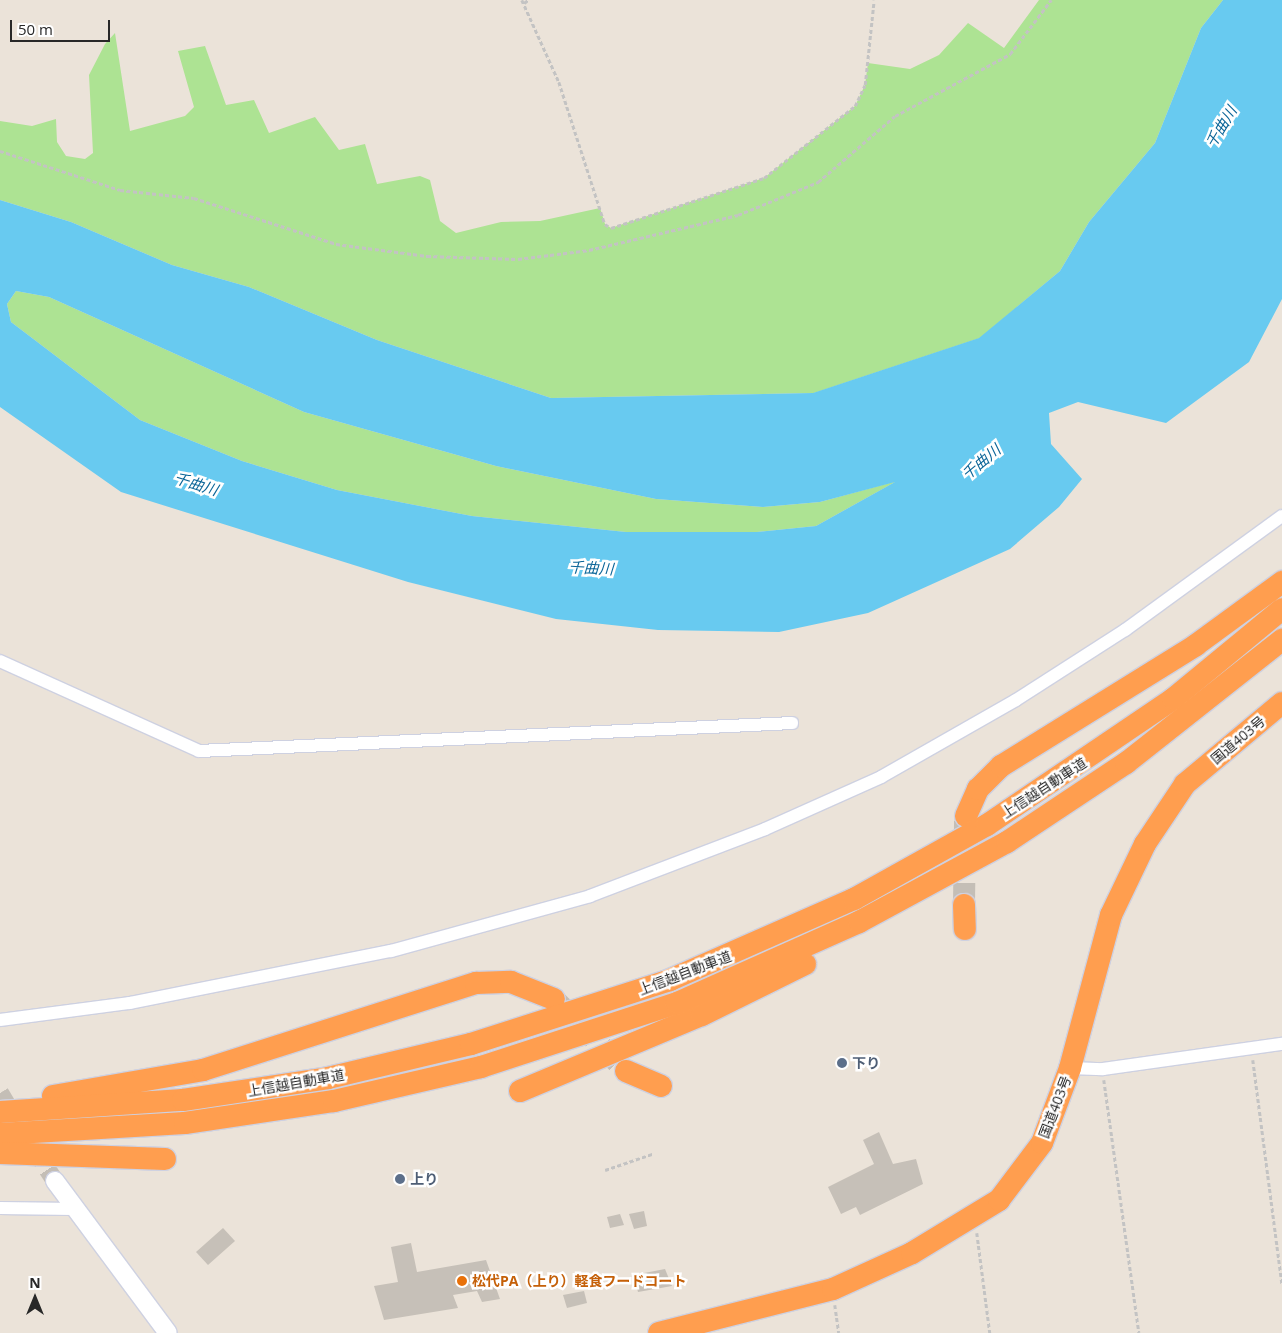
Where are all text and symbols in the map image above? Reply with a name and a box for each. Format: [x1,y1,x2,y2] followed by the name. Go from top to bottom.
[12,10,112,42] scale bar
[18,19,53,39] text: 50 m
[1202,103,1240,151] water label: 千曲川
[958,441,1004,483] water label: 千曲川
[172,469,220,499] water label: 千曲川
[568,558,614,578] water label: 千曲川
[1207,712,1269,768] street label: 国道403号
[998,754,1090,822] street label: 上信越自動車道
[636,948,734,998] street label: 上信越自動車道
[852,1055,880,1071] place label: 下り
[836,1057,848,1069] marker: 下り
[246,1066,346,1100] street label: 上信越自動車道
[1035,1073,1075,1141] street label: 国道403号
[410,1171,438,1187] place label: 上り
[394,1173,406,1185] marker: 上り
[10,1273,60,1323] north arrow
[29,1273,41,1292] text: N
[472,1273,686,1289] place label: 松代PA（上り）軽食フードコート
[456,1275,468,1287] marker: 松代PA（上り）軽食フードコート

